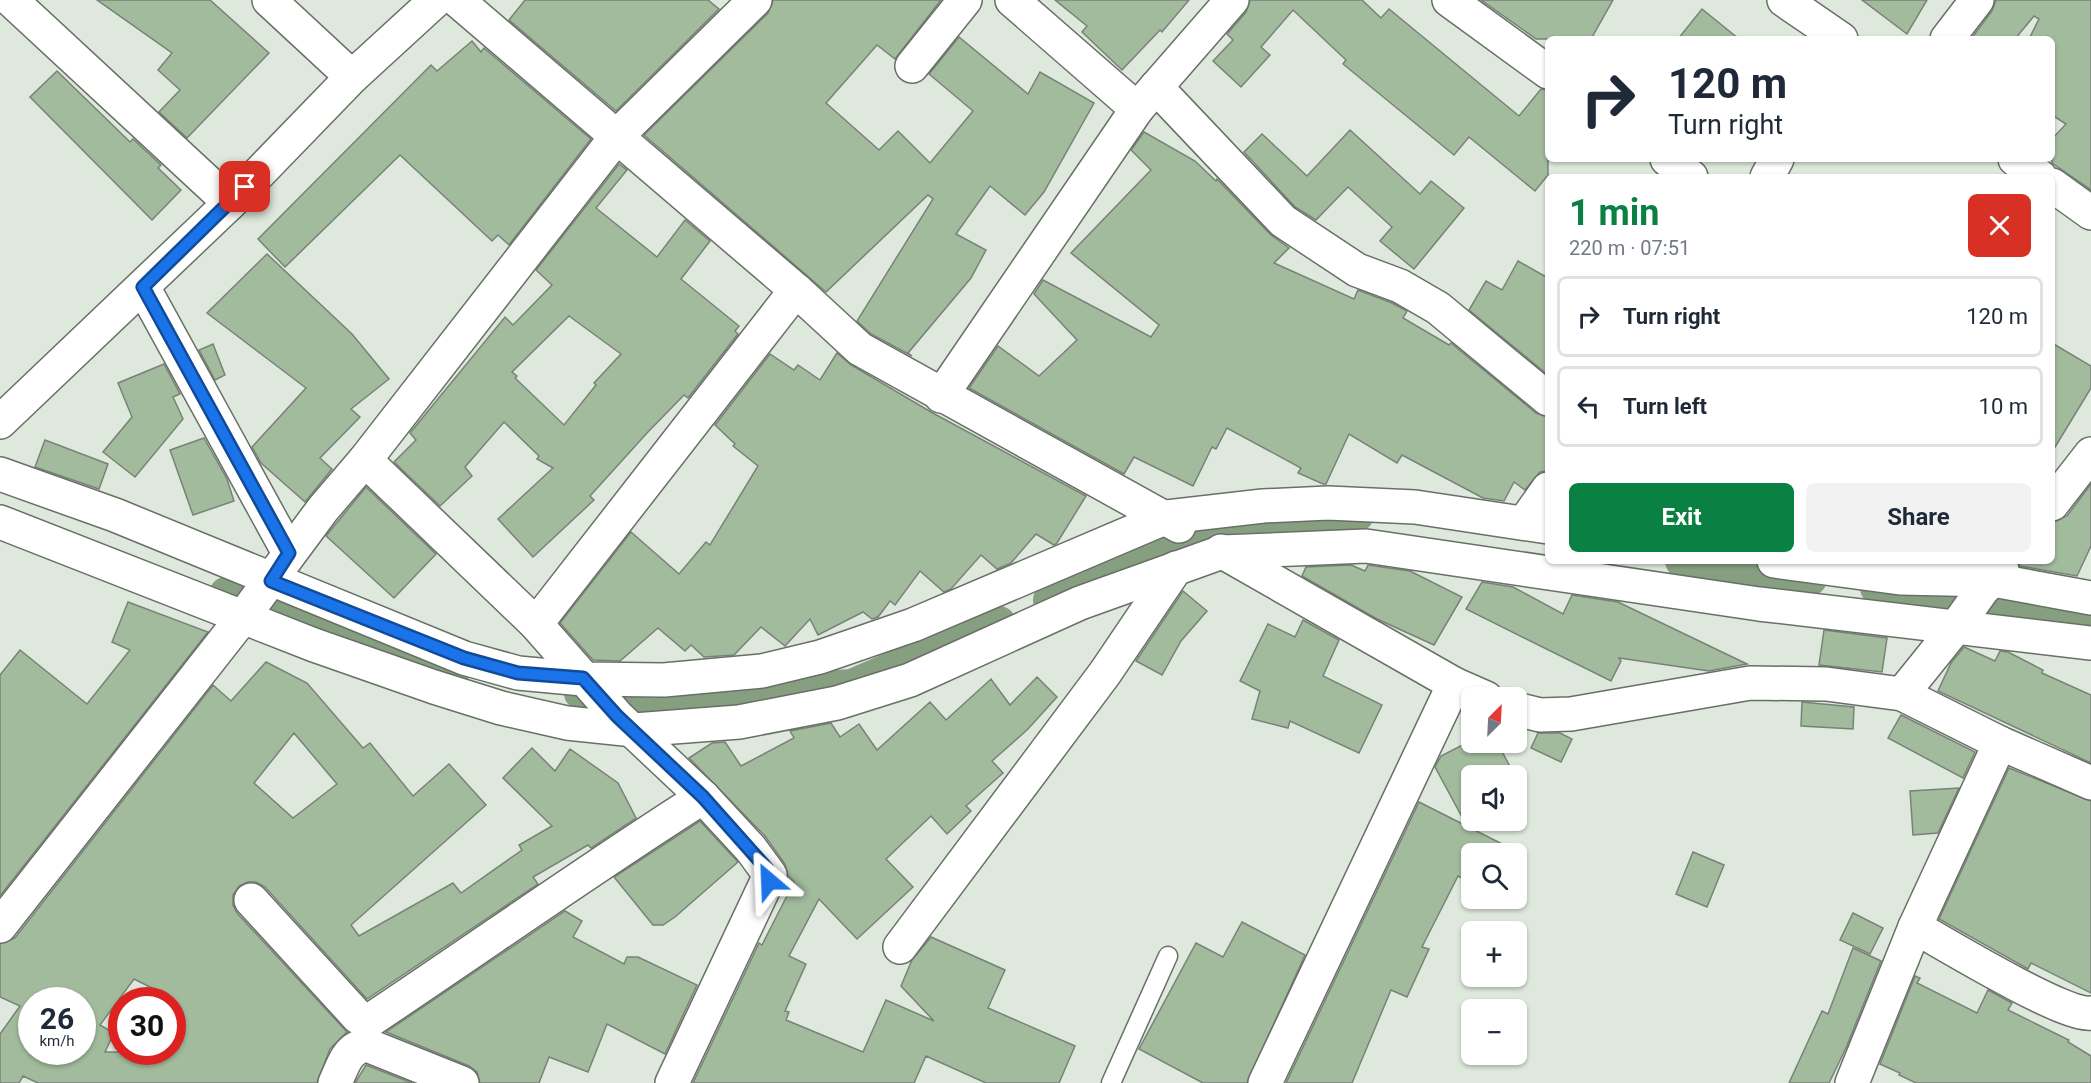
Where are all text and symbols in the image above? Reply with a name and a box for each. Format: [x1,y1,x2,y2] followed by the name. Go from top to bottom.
[1668,59,1787,108] text: 120 m
[1569,60,1647,138] icon: right
[1668,109,1783,141] text: Turn right
[219,161,270,212] pin
[228,170,261,203] icon: arrive
[1569,192,1660,234] text: 1 min
[1968,194,2031,257] button: close
[1569,236,1690,260] text: 220 m · 07:51
[1572,300,1605,333] icon: right
[1623,304,1720,329] text: Turn right
[1966,304,2028,329] text: 120 m
[1572,390,1605,423] icon: left
[1623,394,1707,419] text: Turn left
[1979,394,2028,419] text: 10 m
[1569,483,1794,552] button: Exit
[1806,483,2031,552] button: Share
[1461,687,1527,753] north arrow
[1461,687,1527,1065] map controls
[1461,765,1527,831] button: sound
[1461,843,1527,909] button: search
[737,849,801,913] position arrow
[1461,921,1527,987] button: +
[108,987,186,1065] speed limit sign: 30
[1461,999,1527,1065] button: −
[40,1001,74,1036] text: 26
[39,1032,75,1050] text: km/h

